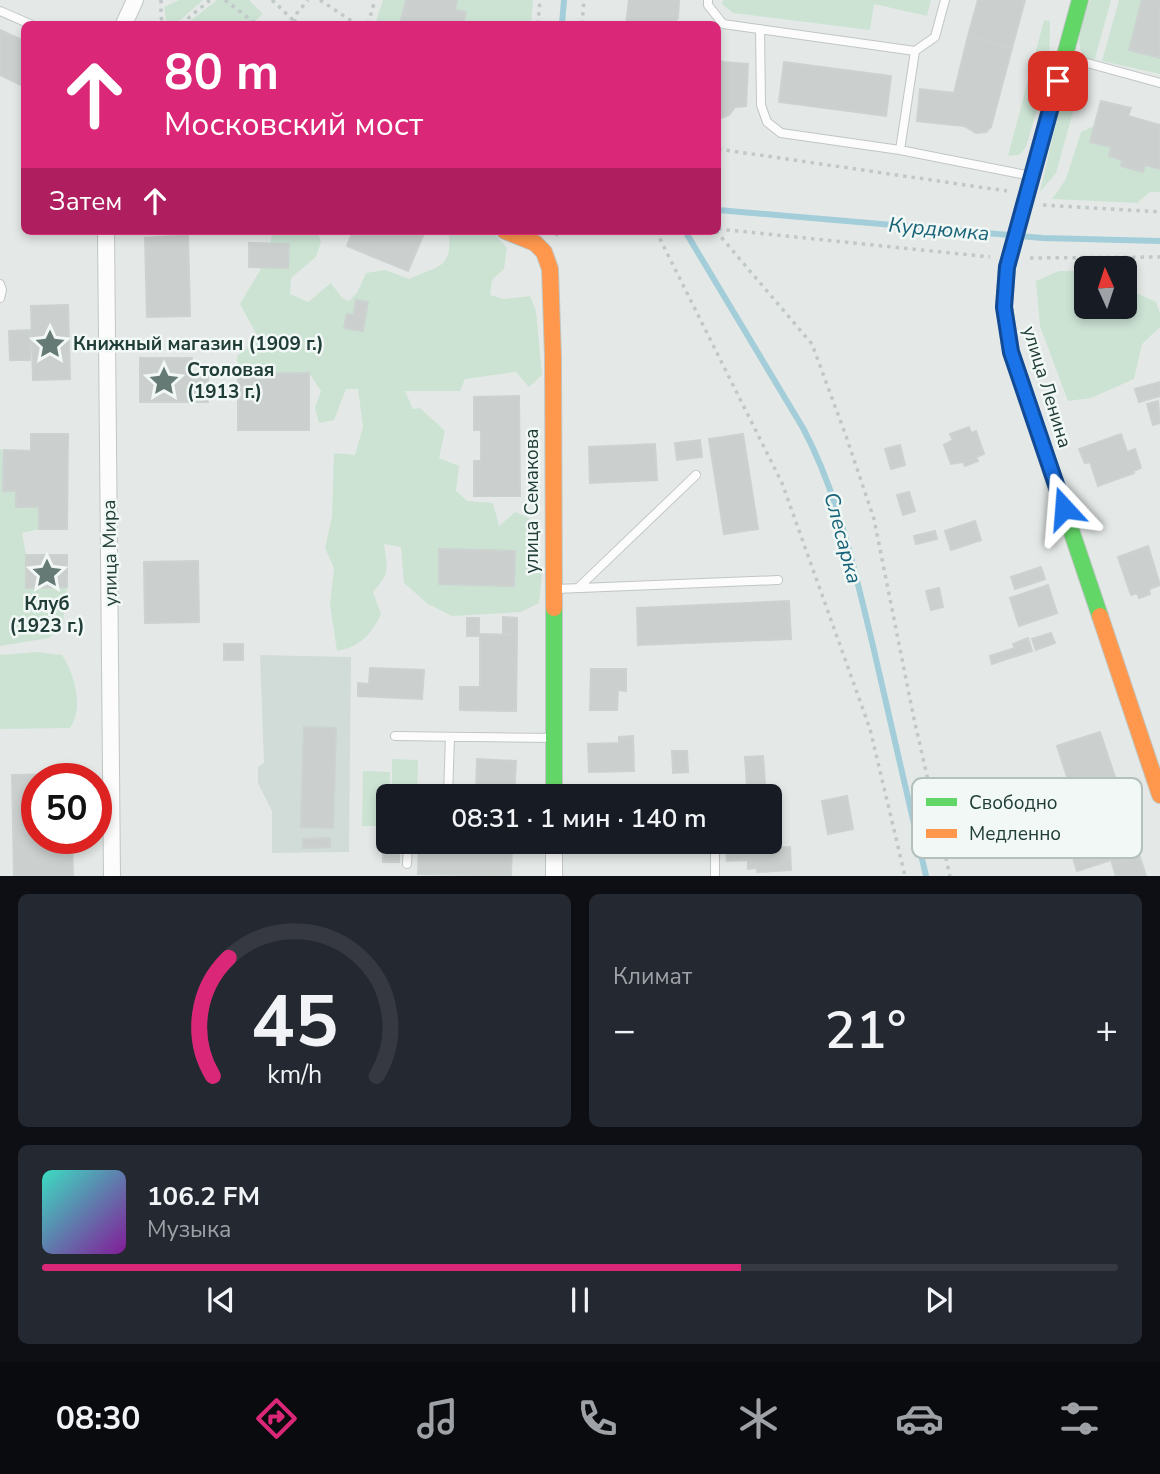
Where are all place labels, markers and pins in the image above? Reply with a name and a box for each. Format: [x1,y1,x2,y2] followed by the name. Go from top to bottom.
[1028,51,1088,111] pin
[33,327,67,361] place icon: Книжный магазин (1909 г.)
[73,331,324,357] place label: Книжный магазин (1909 г.)
[187,357,274,405] place label: Столовая (1913 г.)
[147,364,181,398] place icon: Столовая (1913 г.)
[30,556,64,590] place icon: Клуб (1923 г.)
[9,591,85,639] place label: Клуб (1923 г.)

